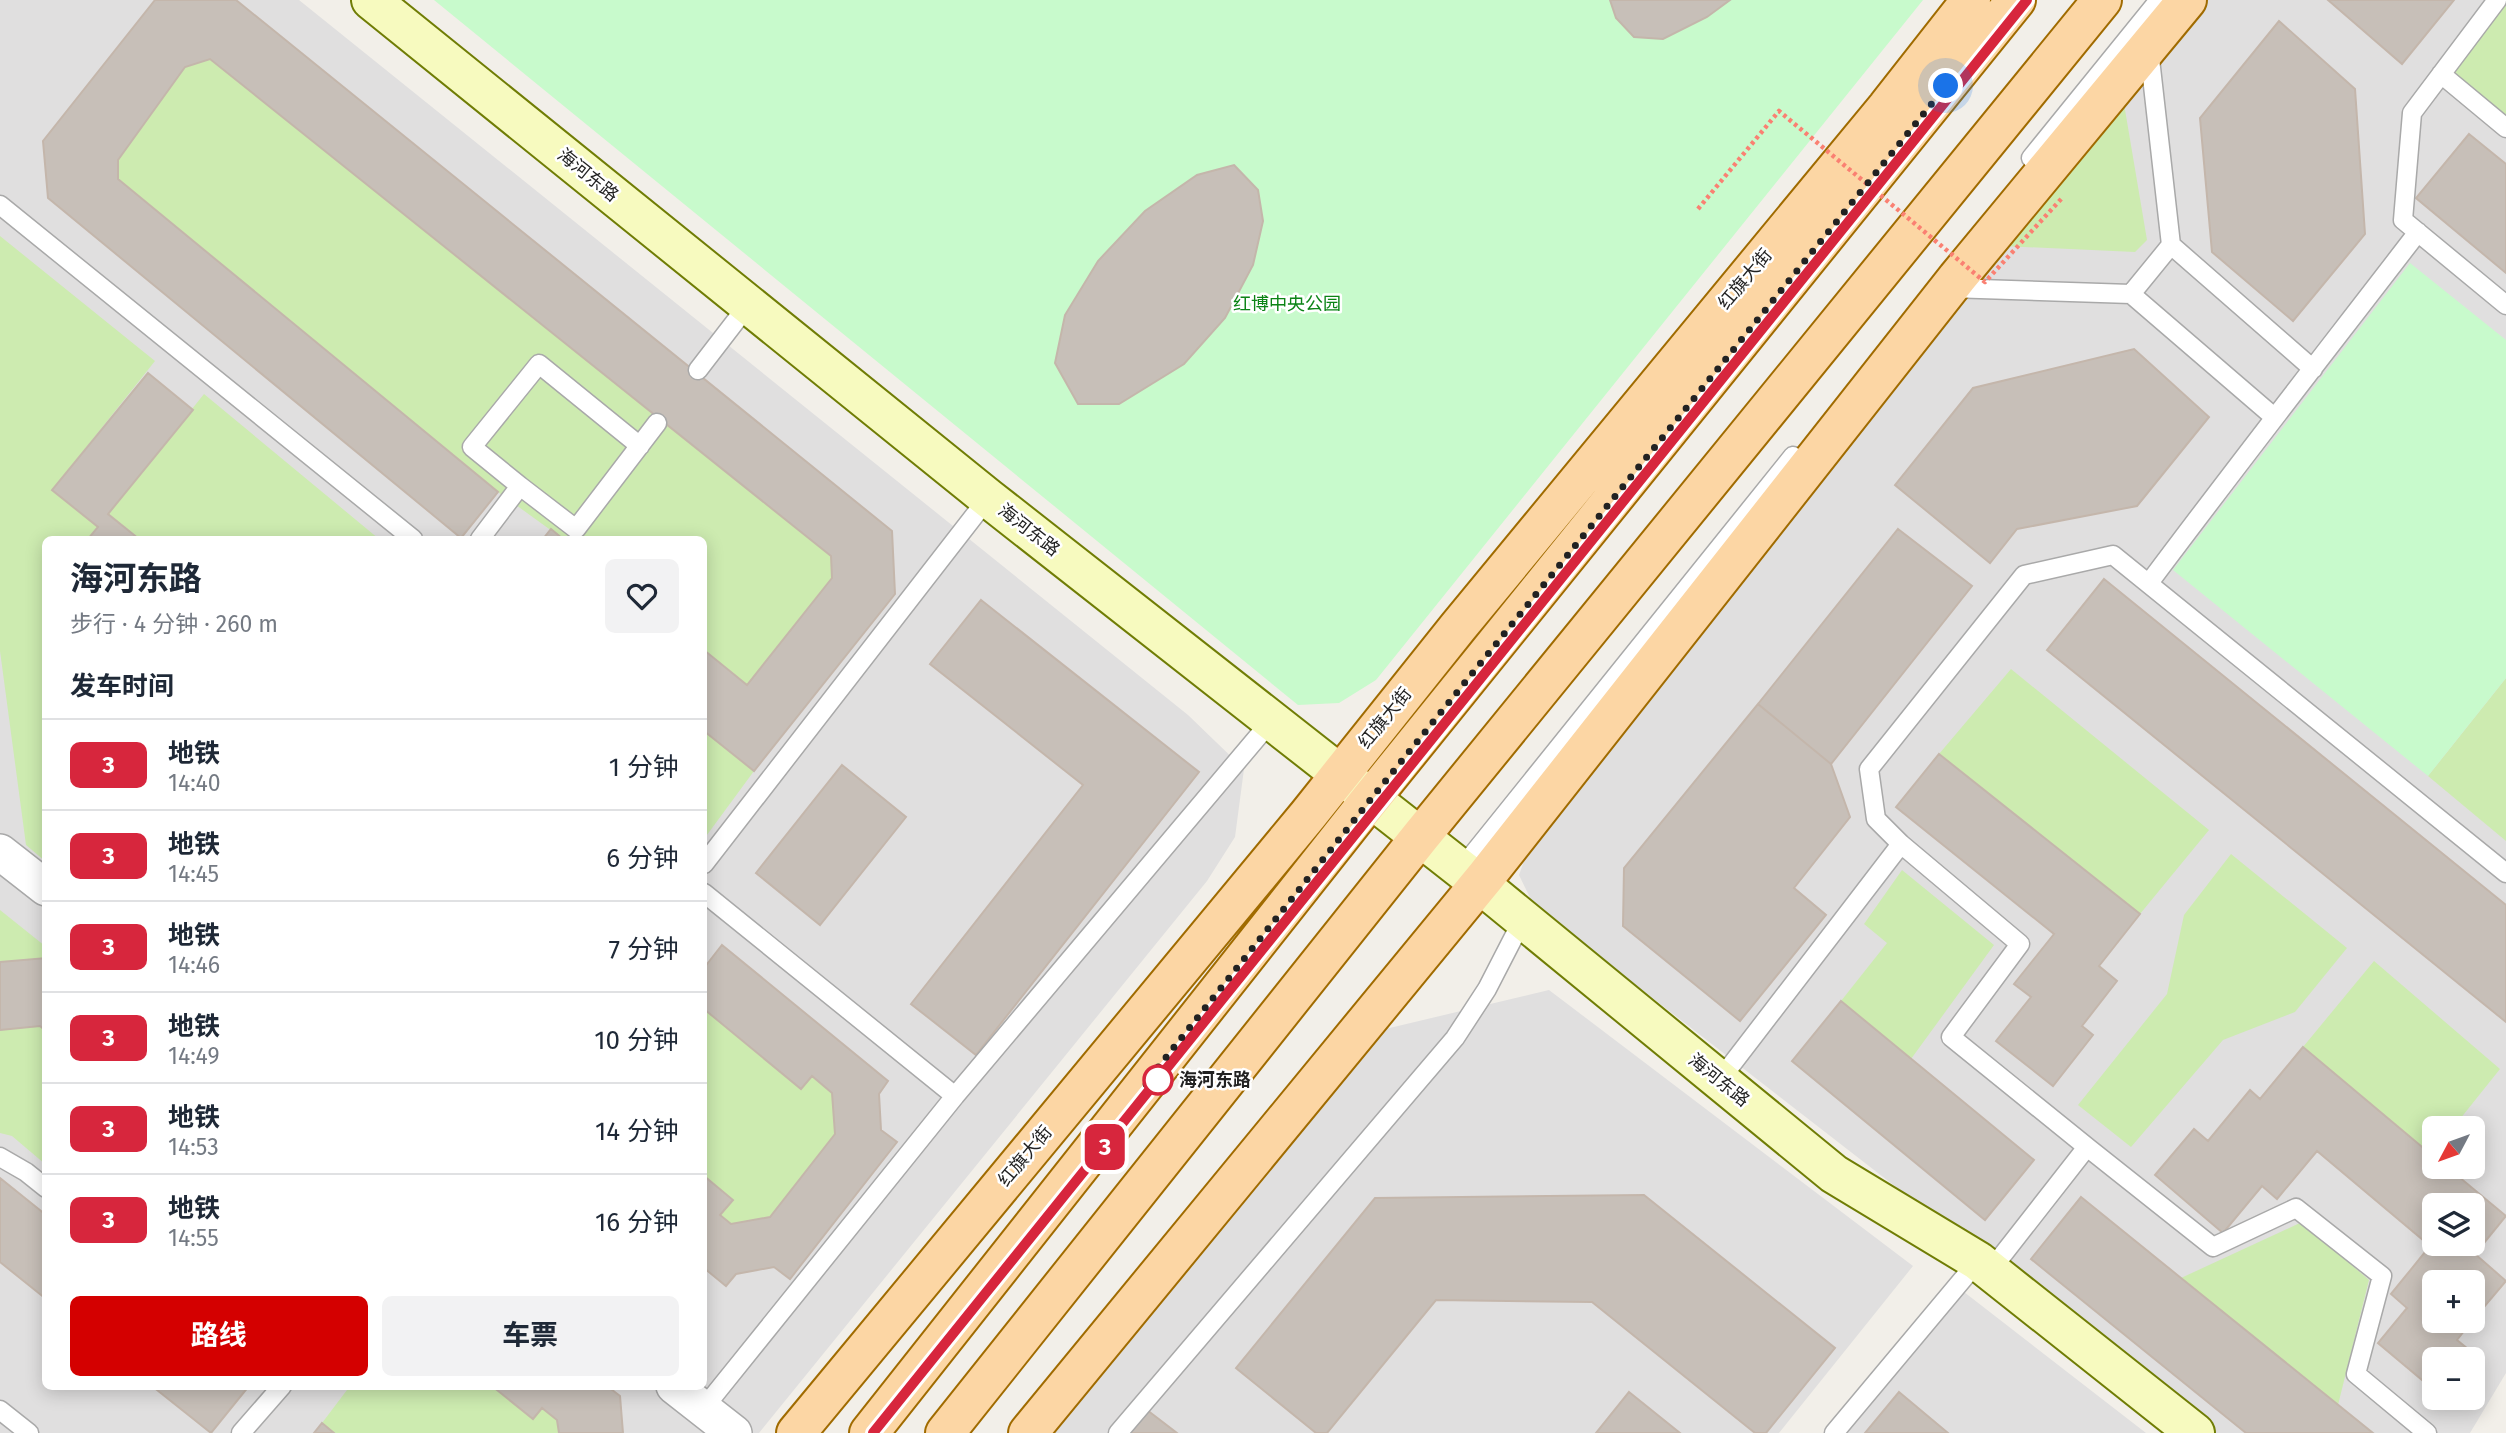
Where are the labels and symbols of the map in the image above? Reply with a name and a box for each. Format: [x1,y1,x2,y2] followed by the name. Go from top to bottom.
[1928,68,1963,103] your location
[553,144,623,206] street label: 海河东路
[1713,244,1777,314] street label: 红旗大街
[1233,293,1341,315] park label: 红博中央公园
[994,499,1064,561] street label: 海河东路
[1354,683,1416,753] street label: 红旗大街
[1684,1049,1754,1111] street label: 海河东路
[1143,1065,1173,1095] marker: 海河东路
[1179,1069,1251,1091] place label: 海河东路
[2422,1116,2485,1180] north arrow
[993,1121,1057,1191] street label: 红旗大街
[1082,1124,1128,1170] line badge: 3

